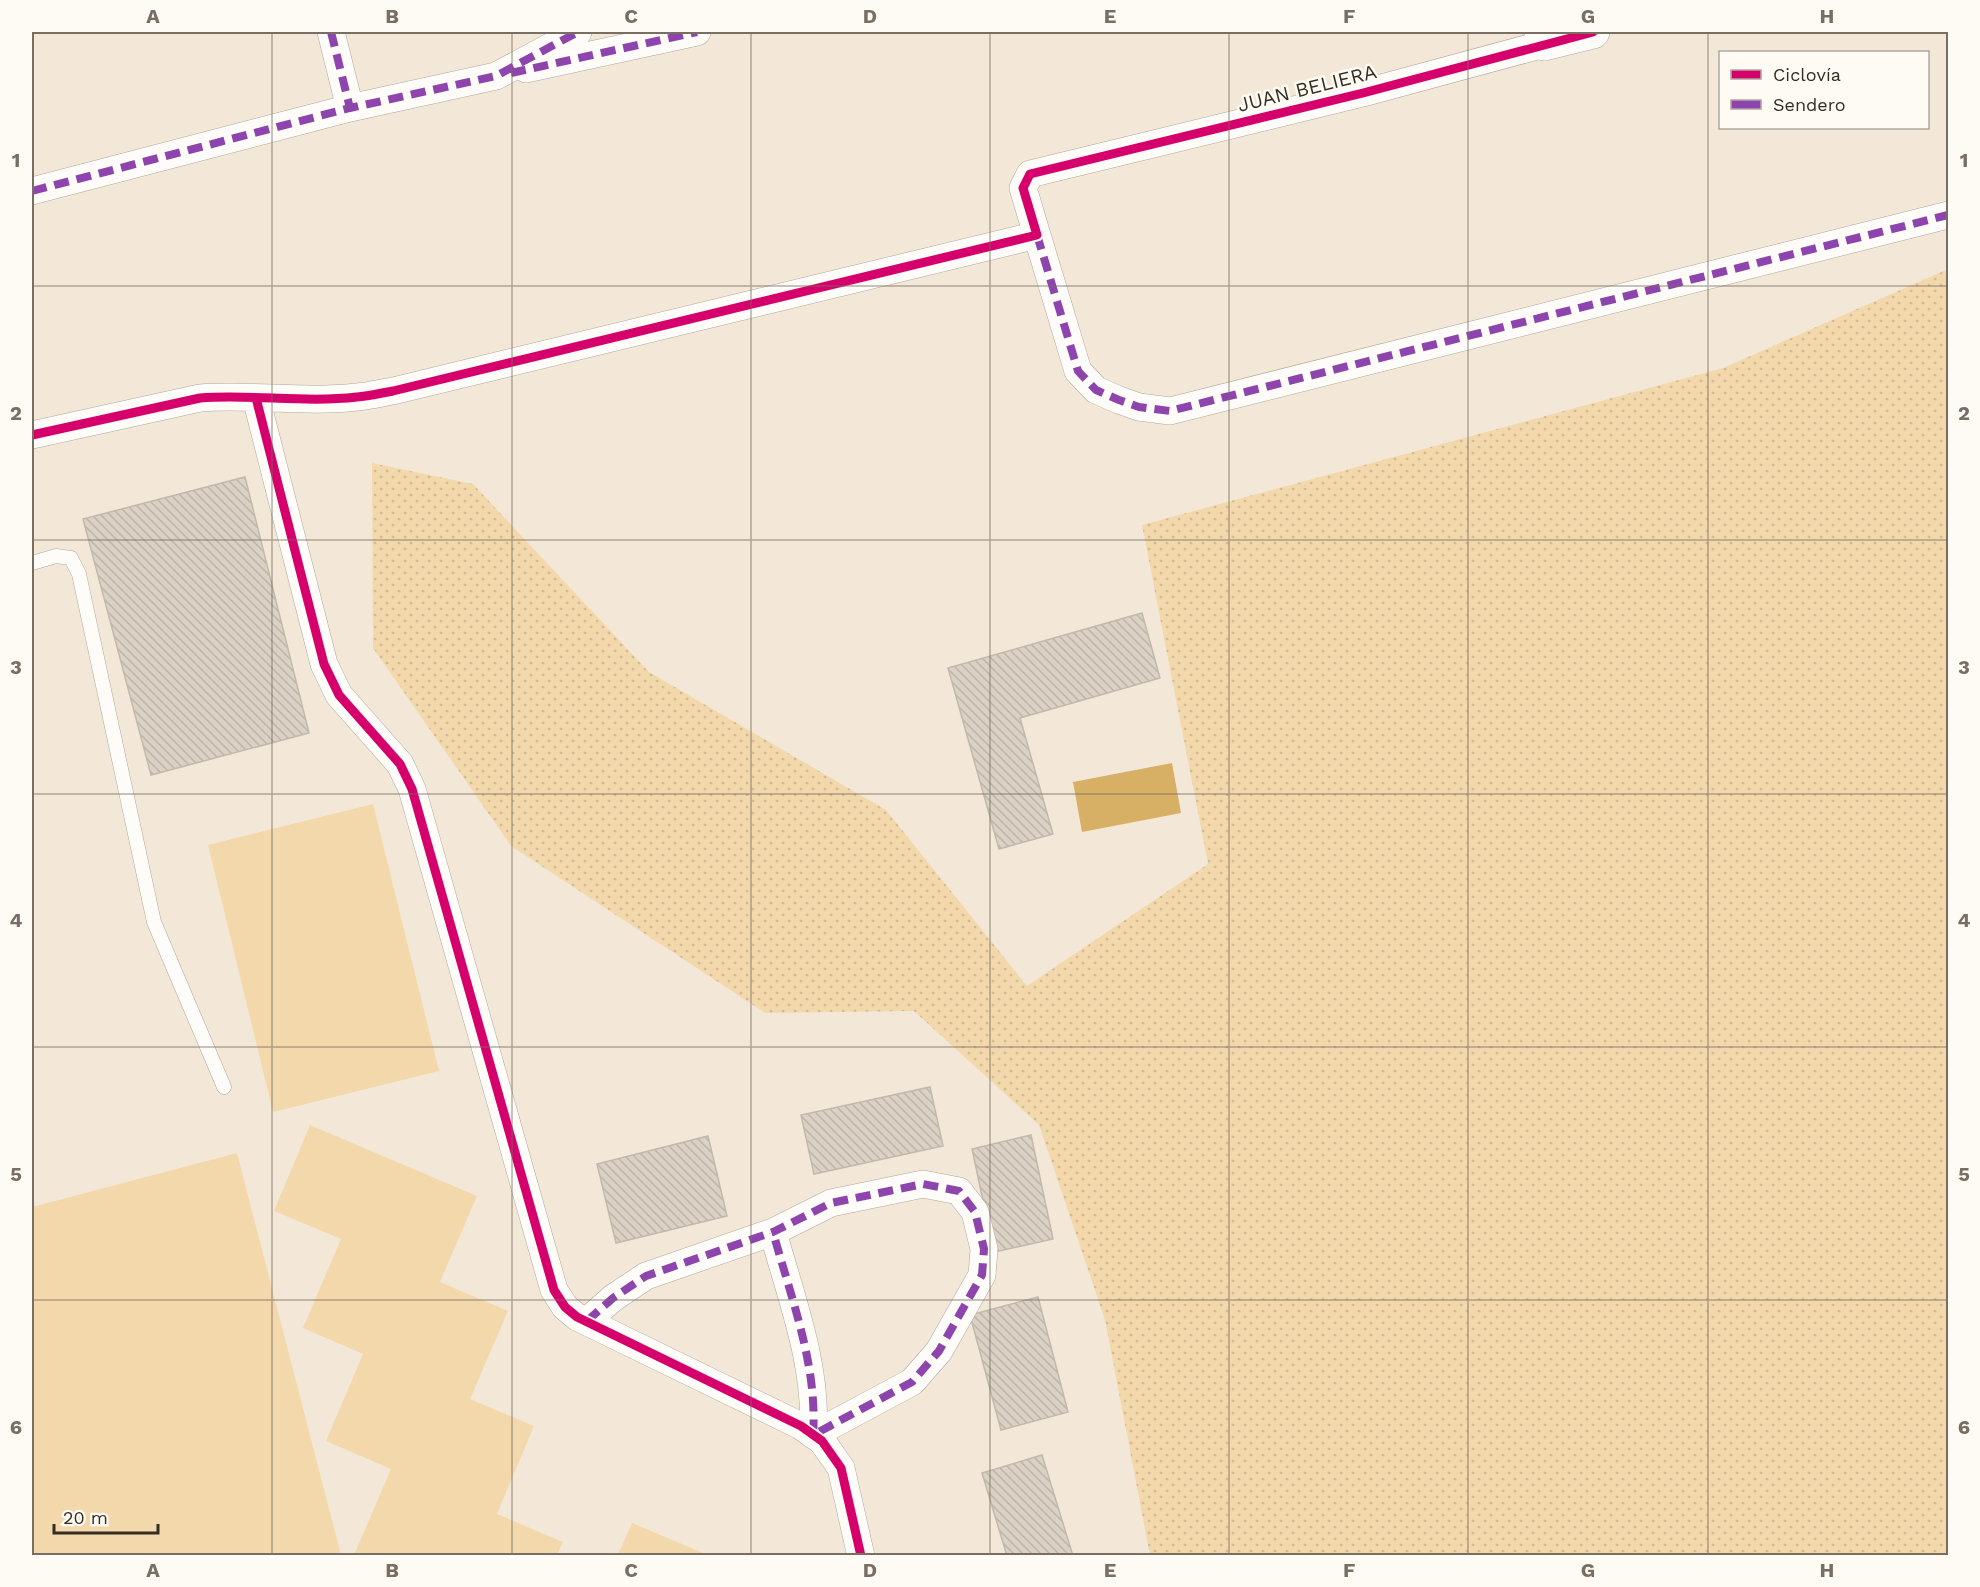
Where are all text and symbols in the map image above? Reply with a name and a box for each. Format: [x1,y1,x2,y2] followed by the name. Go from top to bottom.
[146,4,160,28] text: A
[385,4,399,28] text: B
[624,4,638,28] text: C
[863,4,877,28] text: D
[1104,4,1116,28] text: E
[1343,4,1355,28] text: F
[1581,4,1595,28] text: G
[1820,4,1834,28] text: H
[1719,51,1929,129] legend
[1235,59,1379,117] street label: JUAN BELIERA
[1773,64,1841,85] text: Ciclovía
[1773,94,1846,115] text: Sendero
[12,148,20,172] text: 1
[1960,148,1968,172] text: 1
[10,401,22,425] text: 2
[1958,401,1970,425] text: 2
[10,655,22,679] text: 3
[1958,655,1970,679] text: 3
[10,908,23,932] text: 4
[1958,908,1971,932] text: 4
[10,1162,22,1186] text: 5
[1958,1162,1970,1186] text: 5
[10,1415,22,1439] text: 6
[1958,1415,1970,1439] text: 6
[54,1497,158,1535] scale bar
[63,1507,108,1528] text: 20 m
[146,1558,160,1582] text: A
[385,1558,399,1582] text: B
[624,1558,638,1582] text: C
[863,1558,877,1582] text: D
[1104,1558,1116,1582] text: E
[1343,1558,1355,1582] text: F
[1581,1558,1595,1582] text: G
[1820,1558,1834,1582] text: H

